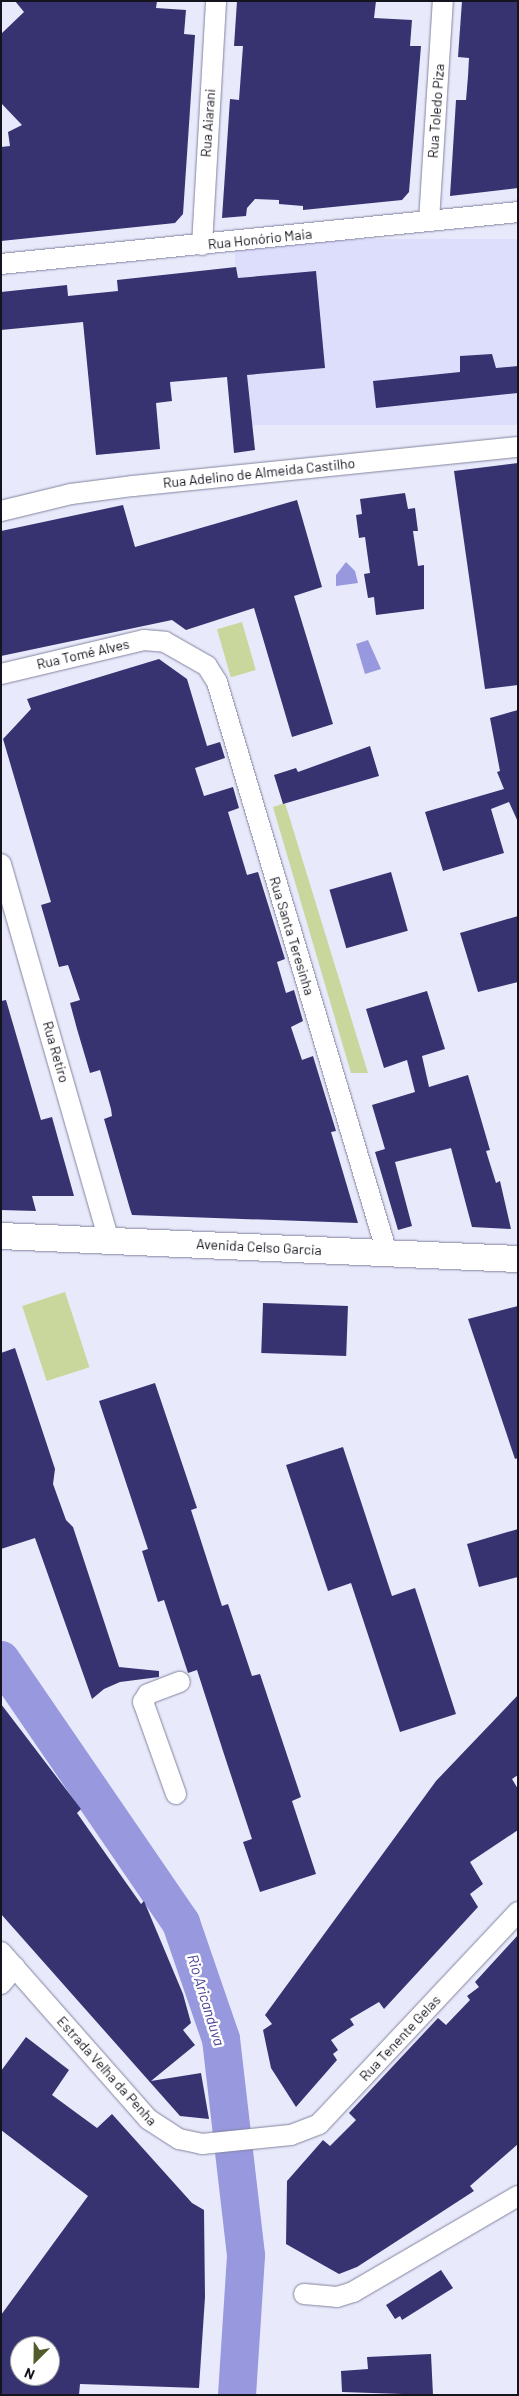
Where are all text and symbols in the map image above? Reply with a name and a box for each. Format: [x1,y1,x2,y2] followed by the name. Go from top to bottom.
[424,63,448,159] street label: Rua Toledo Piza
[197,88,219,158] street label: Rua Aiarani
[207,225,313,253] street label: Rua Honório Maia
[162,455,356,491] street label: Rua Adelino de Almeida Castilho
[35,635,131,673] street label: Rua Tomé Alves
[266,875,318,997] street label: Rua Santa Teresinha
[39,1019,73,1085] street label: Rua Retiro
[196,1235,322,1259] street label: Avenida Celso Garcia
[184,1952,228,2048] water label: Rio Aricanduva
[356,1992,444,2084] street label: Rua Tenente Gelas
[54,2013,160,2129] street label: Estrada Velha da Penha
[10,2336,60,2386] north arrow
[22,2365,37,2384] text: N

